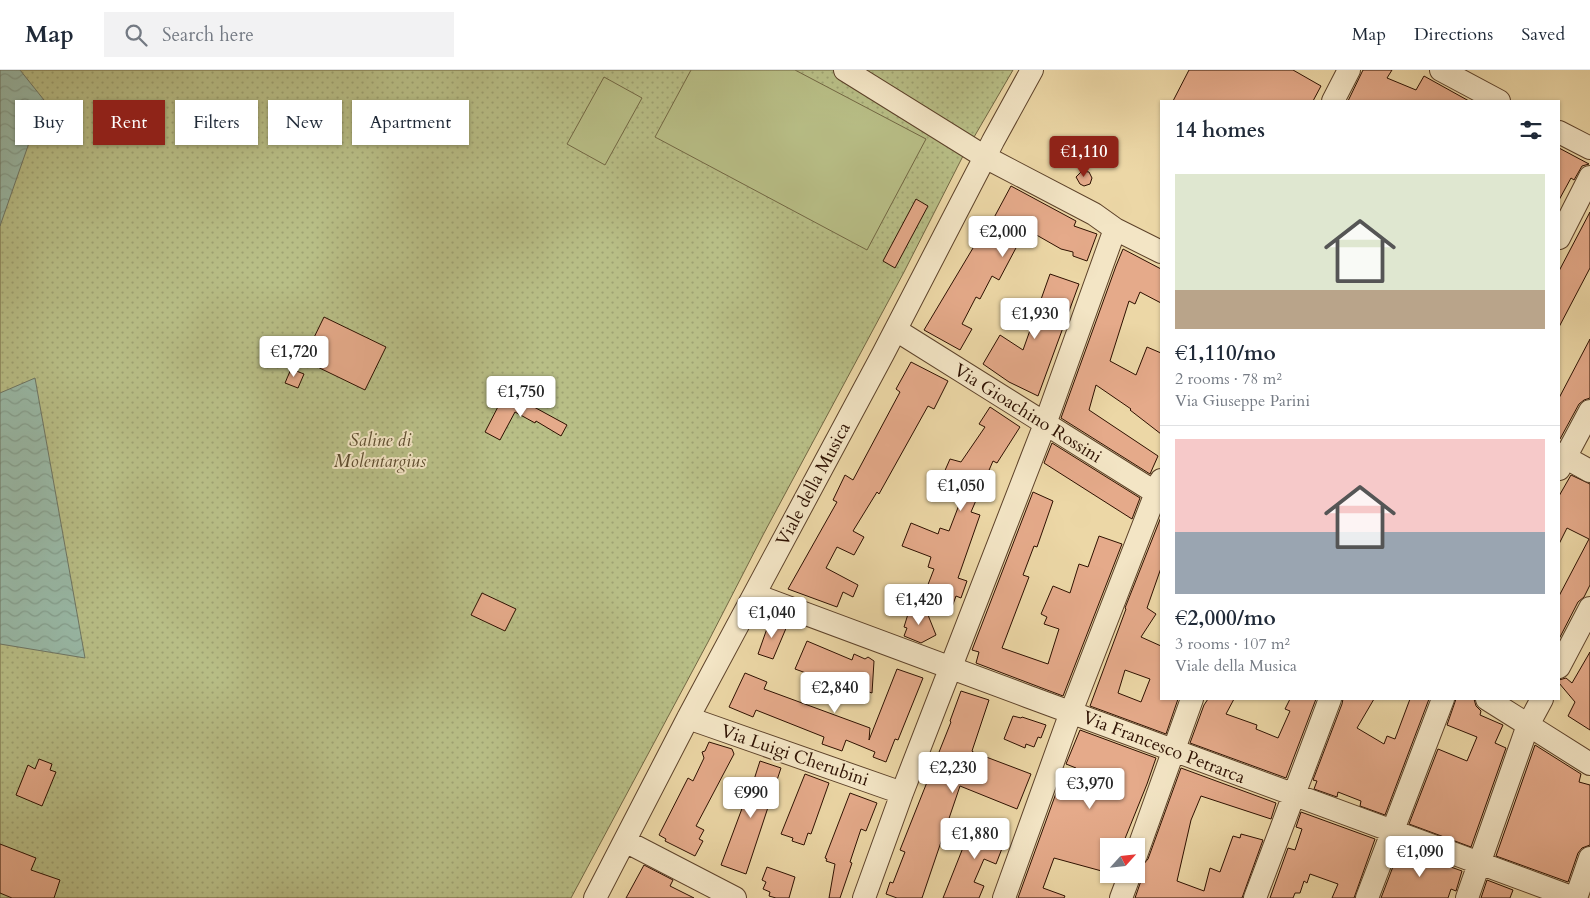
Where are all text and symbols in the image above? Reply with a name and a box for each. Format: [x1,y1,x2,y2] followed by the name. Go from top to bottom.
[104,12,454,57] search box
[25,18,74,51] text: Map
[122,21,150,49] icon: search
[162,22,254,48] text: Search here
[1352,22,1386,47] text: Map
[1414,22,1493,47] text: Directions
[1521,22,1565,47] text: Saved
[15,100,83,145] chip: Buy
[93,100,165,145] chip: Rent
[175,100,258,145] chip: Filters
[268,100,342,145] chip: New
[352,100,469,145] chip: Apartment
[1175,116,1265,145] text: 14 homes
[1517,116,1545,144] icon: filters
[1043,136,1125,178] pin: €1,110
[1061,141,1108,163] text: €1,110
[1315,206,1405,296] icon: home
[962,216,1044,258] pin: €2,000
[980,221,1027,243] text: €2,000
[994,298,1076,340] pin: €1,930
[1012,303,1059,325] text: €1,930
[253,336,335,378] pin: €1,720
[1175,339,1276,368] text: €1,110/mo
[271,341,318,363] text: €1,720
[949,358,1107,469] street label: Via Gioachino Rossini
[1175,368,1282,390] text: 2 rooms · 78 m²
[480,376,562,418] pin: €1,750
[498,381,545,403] text: €1,750
[1175,390,1310,412] text: Via Giuseppe Parini
[770,418,857,551] street label: Viale della Musica
[334,428,426,474] park label: Saline di Molentargius
[920,470,1002,512] pin: €1,050
[1315,472,1405,562] icon: home
[938,475,985,497] text: €1,050
[878,584,960,626] pin: €1,420
[896,589,943,611] text: €1,420
[731,596,813,639] pin: €1,040
[749,602,796,624] text: €1,040
[1175,604,1276,633] text: €2,000/mo
[1175,633,1290,655] text: 3 rooms · 107 m²
[1175,655,1297,677] text: Viale della Musica
[794,672,876,714] pin: €2,840
[812,677,859,699] text: €2,840
[1079,705,1249,790] street label: Via Francesco Petrarca
[717,718,872,793] street label: Via Luigi Cherubini
[912,752,994,794] pin: €2,230
[930,757,977,779] text: €2,230
[1049,768,1131,810] pin: €3,970
[1067,773,1114,795] text: €3,970
[721,776,781,819] pin: €990
[734,782,768,804] text: €990
[934,818,1016,860] pin: €1,880
[952,823,999,845] text: €1,880
[1379,836,1461,878] pin: €1,090
[1100,838,1145,882] north arrow
[1100,838,1145,883] map controls
[1397,841,1444,863] text: €1,090

